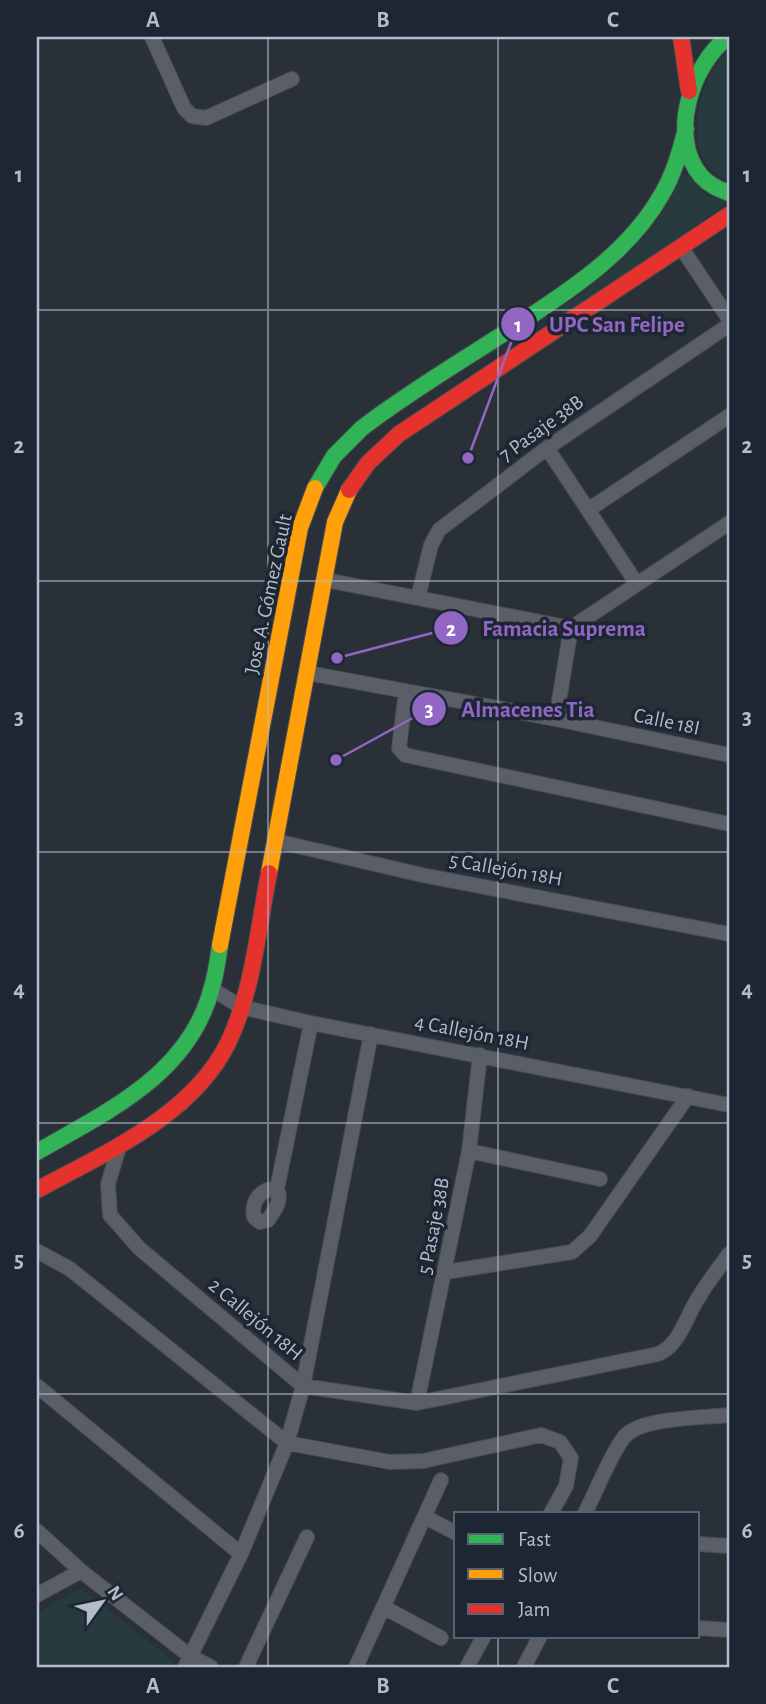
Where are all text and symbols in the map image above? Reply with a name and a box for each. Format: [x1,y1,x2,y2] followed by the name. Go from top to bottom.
[146,9,160,32] text: A
[376,9,390,32] text: B
[607,9,619,32] text: C
[15,164,23,187] text: 1
[743,164,751,187] text: 1
[500,302,699,346] callout: UPC San Felipe
[549,314,685,337] text: UPC San Felipe
[514,315,522,336] text: 1
[495,391,587,466] street label: 7 Pasaje 38B
[14,435,25,458] text: 2
[742,435,753,458] text: 2
[241,512,296,676] street label: Jose A. Gómez Gault
[433,606,660,650] callout: Famacia Suprema
[482,618,646,641] text: Famacia Suprema
[446,619,456,640] text: 2
[412,687,608,731] callout: Almacenes Tia
[424,699,434,720] text: 3
[461,699,595,722] text: Almacenes Tia
[632,704,702,739] street label: Calle 18I
[14,706,24,729] text: 3
[742,706,752,729] text: 3
[448,849,564,890] street label: 5 Callejón 18H
[13,978,25,1001] text: 4
[741,978,753,1001] text: 4
[413,1011,531,1054] street label: 4 Callejón 18H
[414,1176,453,1276] street label: 5 Pasaje 38B
[14,1249,24,1272] text: 5
[742,1249,752,1272] text: 5
[205,1274,307,1364] street label: 2 Callejón 18H
[454,1512,700,1638] legend
[13,1520,25,1543] text: 6
[741,1520,753,1543] text: 6
[518,1529,551,1550] text: Fast
[518,1565,557,1586] text: Slow
[66,1568,136,1638] north arrow
[103,1583,127,1604] text: N
[518,1599,550,1620] text: Jam
[146,1675,160,1698] text: A
[376,1675,390,1698] text: B
[607,1675,619,1698] text: C

